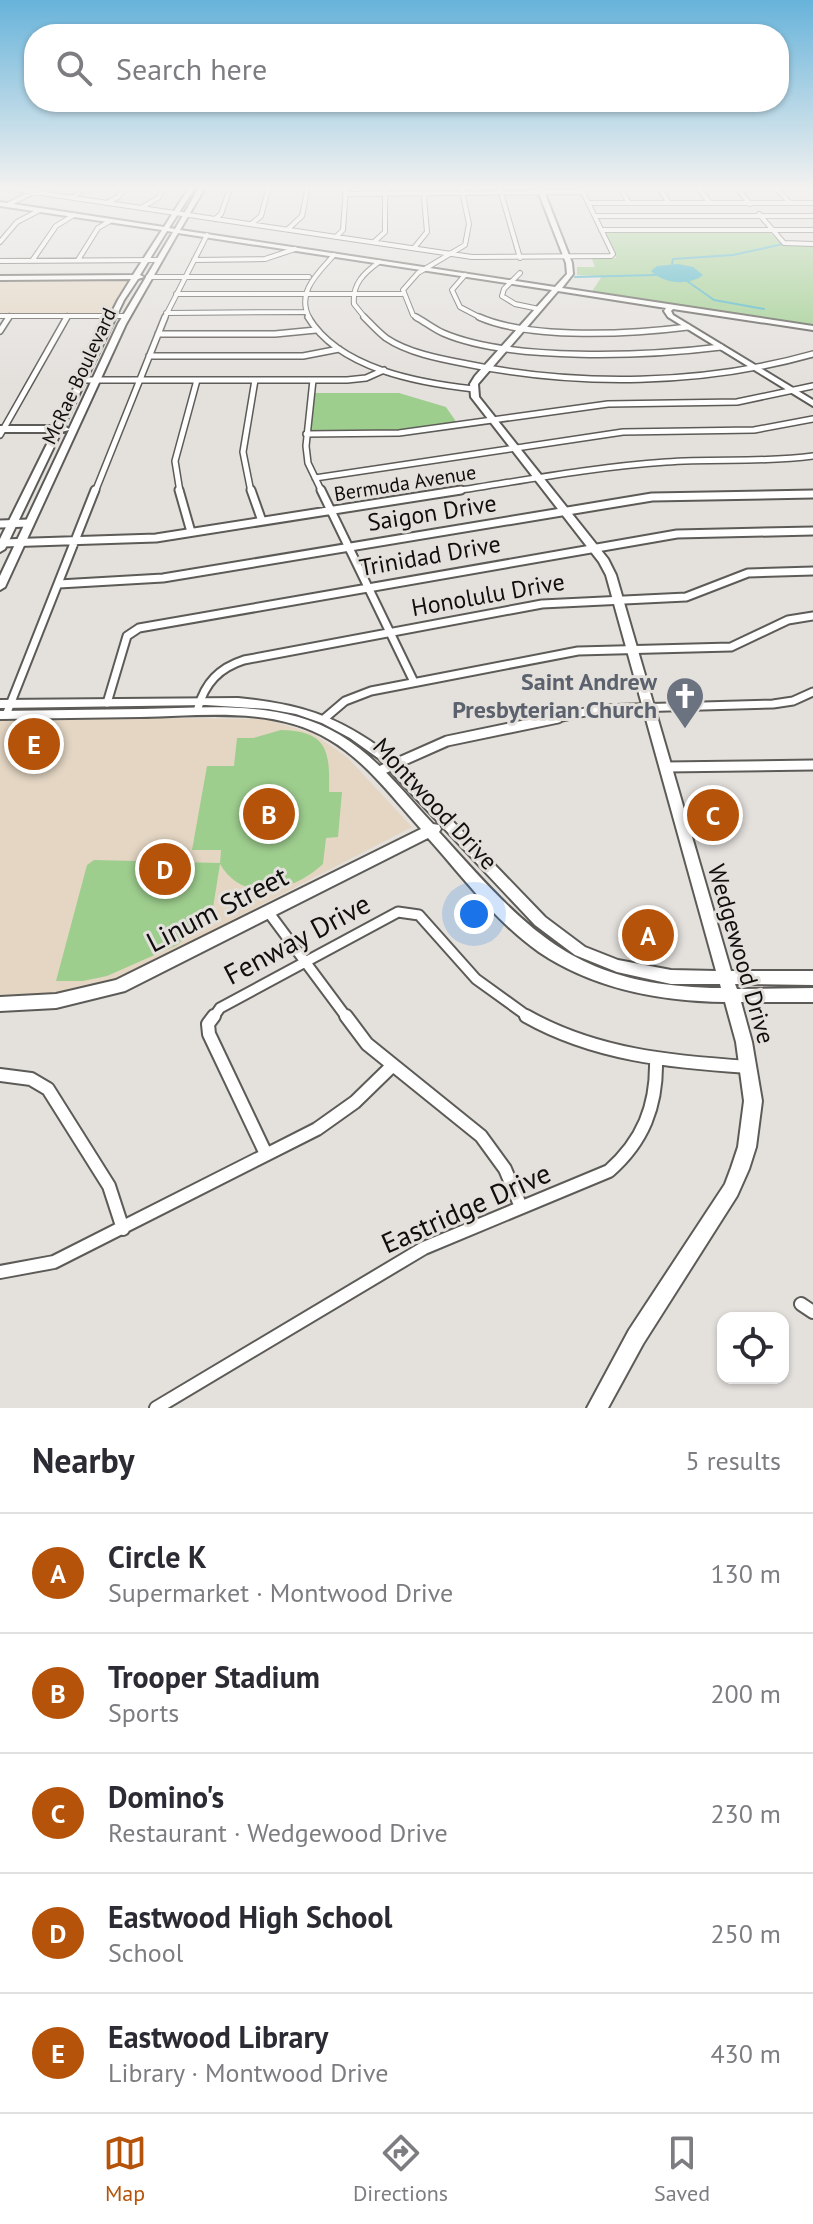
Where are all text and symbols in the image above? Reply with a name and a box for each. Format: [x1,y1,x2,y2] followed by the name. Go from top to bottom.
[24,24,789,112] search box
[52,46,96,90] icon: search
[116,49,267,88] text: Search here
[36,304,122,448] street label: McRae Boulevard
[332,459,478,507] street label: Bermuda Avenue
[365,487,499,538] street label: Saigon Drive
[357,528,503,583] street label: Trinidad Drive
[409,566,567,623] street label: Honolulu Drive
[452,666,658,725] place label: Saint Andrew Presbyterian Church
[664,675,706,730] church icon: Saint Andrew Presbyterian Church
[8,714,60,774] pin: E
[366,731,504,876] street label: Montwood Drive
[243,784,295,844] pin: B
[687,785,739,845] pin: C
[139,839,191,899] pin: D
[140,857,294,960] street label: Linum Street
[701,861,782,1047] street label: Wedgewood Drive
[217,884,376,993] street label: Fenway Drive
[454,894,494,934] your location
[622,905,674,965] pin: A
[375,1154,556,1261] street label: Eastridge Drive
[717,1312,789,1384] map controls
[717,1312,789,1384] button: locate
[32,1438,134,1482] text: Nearby
[686,1444,781,1477] text: 5 results
[108,1537,207,1576] text: Circle K
[50,1557,66,1590] text: A
[710,1557,781,1590] text: 130 m
[108,1576,453,1609] text: Supermarket · Montwood Drive
[108,1657,320,1696] text: Trooper Stadium
[50,1677,66,1710] text: B
[710,1677,781,1710] text: 200 m
[108,1696,179,1729] text: Sports
[108,1777,224,1816] text: Domino's
[51,1797,65,1830] text: C
[710,1797,781,1830] text: 230 m
[108,1816,448,1849] text: Restaurant · Wedgewood Drive
[108,1897,392,1936] text: Eastwood High School
[50,1917,66,1950] text: D
[710,1917,781,1950] text: 250 m
[108,1936,183,1969] text: School
[108,2017,328,2056] text: Eastwood Library
[51,2037,65,2070] text: E
[710,2037,781,2070] text: 430 m
[108,2056,388,2089] text: Library · Montwood Drive
[103,2131,147,2207] tab: Map
[353,2131,448,2207] tab: Directions
[654,2131,710,2207] tab: Saved

